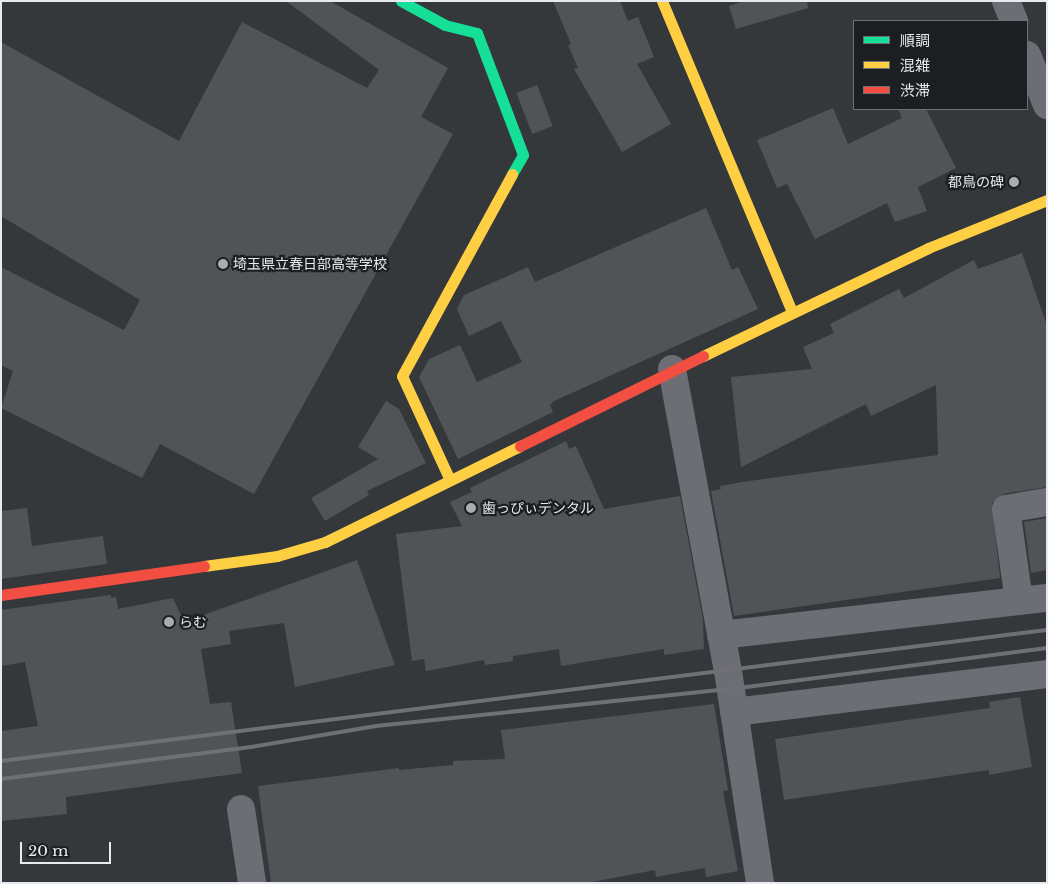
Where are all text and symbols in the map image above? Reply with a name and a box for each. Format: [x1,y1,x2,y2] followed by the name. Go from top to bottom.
[853,20,1028,110] legend
[900,31,930,50] text: 順調
[900,56,930,75] text: 混雑
[900,81,930,100] text: 渋滞
[948,174,1004,190] place label: 都鳥の碑
[1008,176,1020,188] marker: 都鳥の碑
[233,256,387,272] place label: 埼玉県立春日部高等学校
[217,258,229,270] marker: 埼玉県立春日部高等学校
[482,500,594,516] place label: 歯っぴぃデンタル
[464,501,478,515] marker: 歯っぴぃデンタル
[179,614,207,630] place label: らむ
[163,616,175,628] marker: らむ
[22,832,114,864] scale bar
[28,841,68,860] text: 20 m

